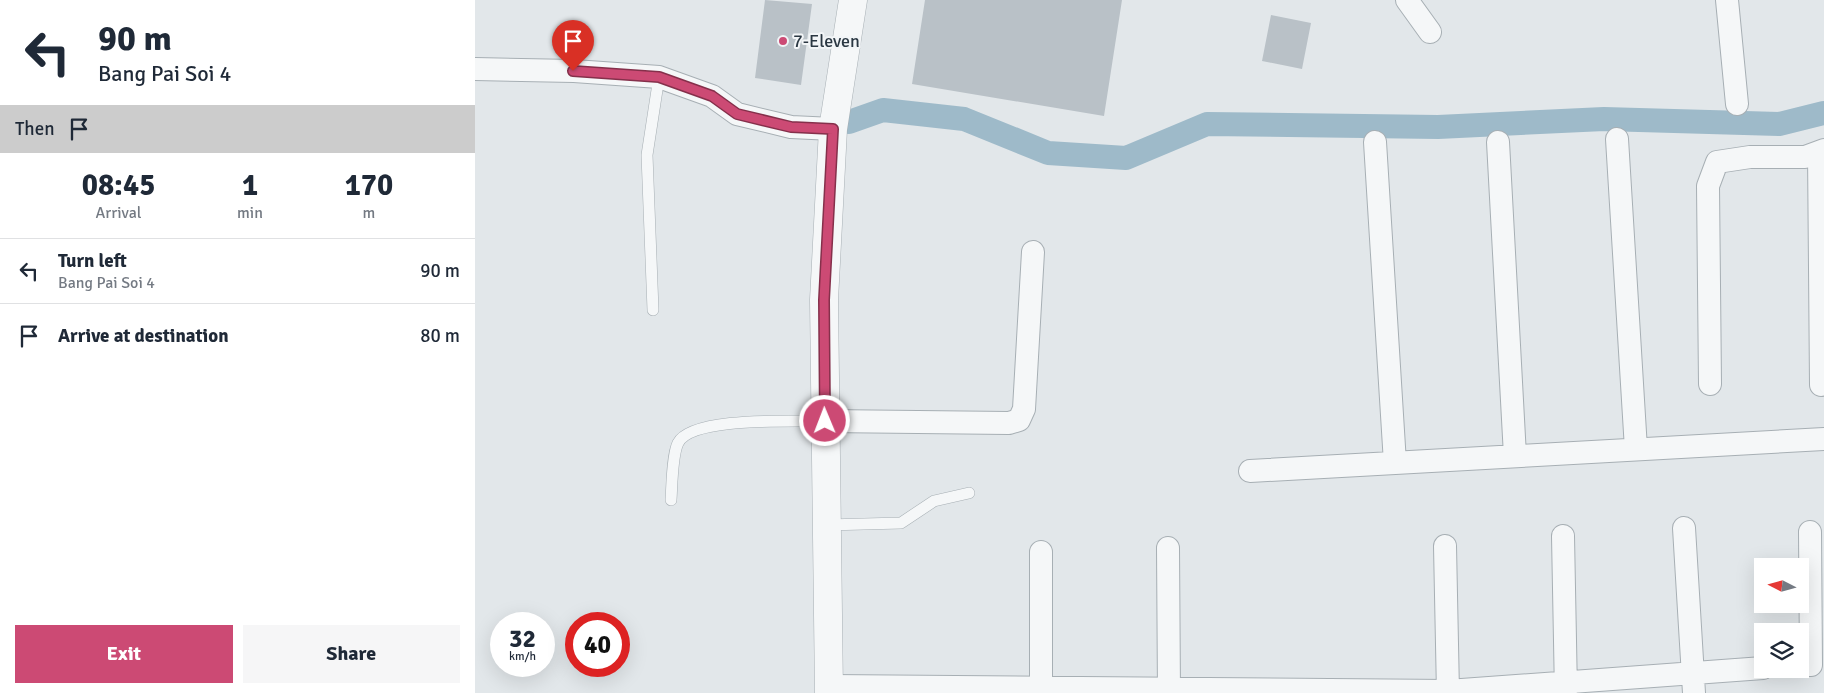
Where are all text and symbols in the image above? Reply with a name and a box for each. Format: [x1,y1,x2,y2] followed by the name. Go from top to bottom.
[98,17,172,60] text: 90 m
[15,20,80,85] icon: left
[552,20,594,71] pin
[559,27,587,55] icon: arrive
[793,30,860,52] place label: 7-Eleven
[777,35,789,47] marker: 7-Eleven
[98,60,231,87] text: Bang Pai Soi 4
[65,115,93,143] icon: arrive
[15,117,55,141] text: Then
[82,167,155,204] text: 08:45
[242,167,258,204] text: 1
[345,167,393,204] text: 170
[95,203,142,223] text: Arrival
[237,203,263,223] text: min
[363,203,375,223] text: m
[58,249,127,273] text: Turn left
[15,257,43,285] icon: left
[420,259,460,283] text: 90 m
[58,273,155,293] text: Bang Pai Soi 4
[15,322,43,350] icon: arrive
[58,324,229,348] text: Arrive at destination
[420,324,460,348] text: 80 m
[798,394,850,446] position arrow
[1754,558,1809,612] north arrow
[1754,558,1809,678] map controls
[565,612,630,677] speed limit sign: 40
[509,623,536,654] text: 32
[1754,623,1809,678] button: layers
[15,625,233,683] button: Exit
[243,625,460,683] button: Share
[509,649,536,664] text: km/h

